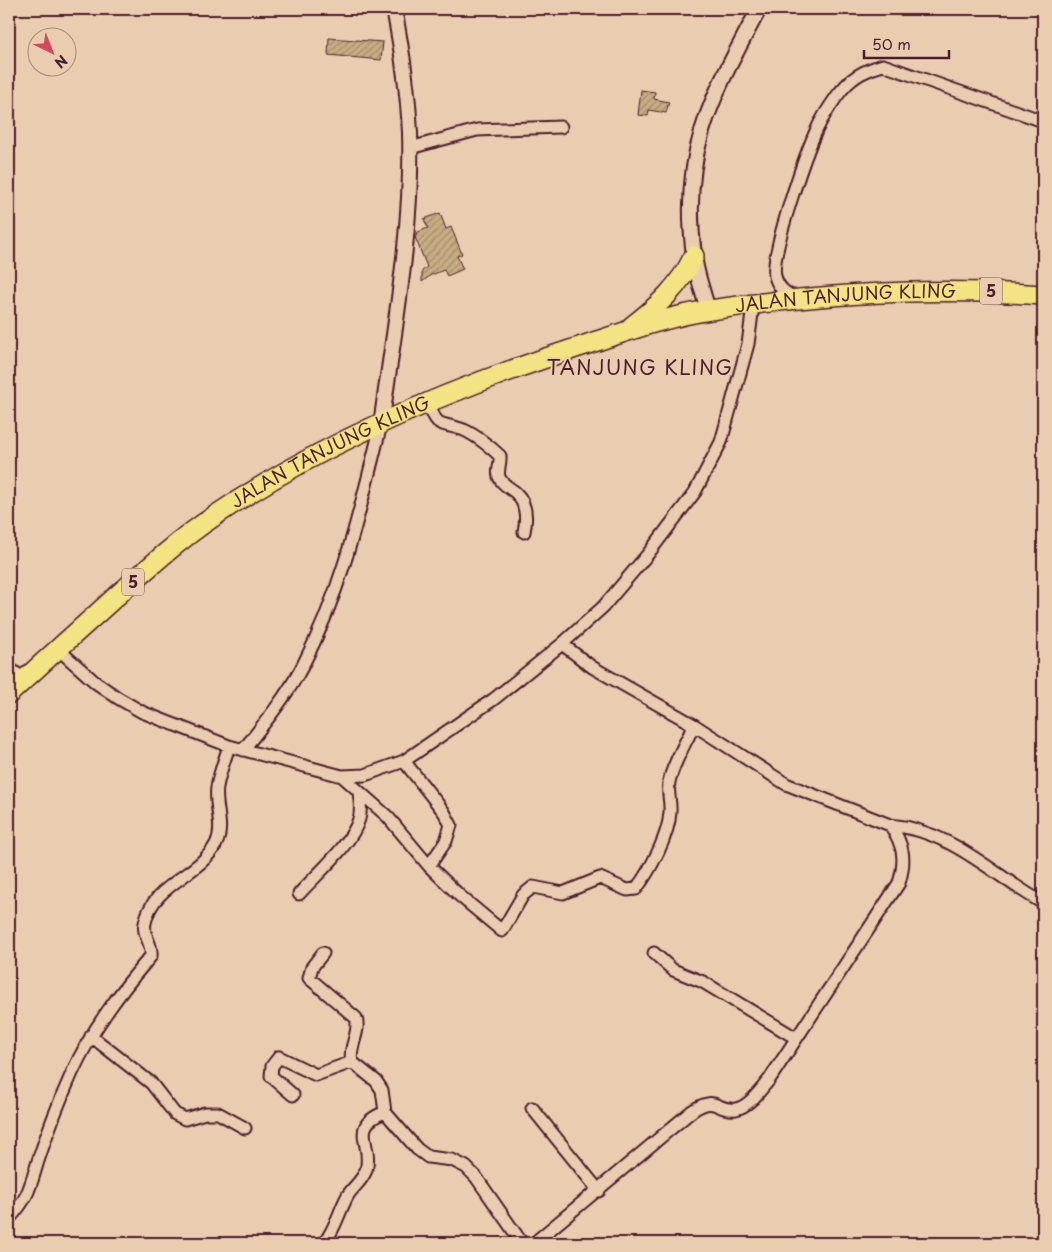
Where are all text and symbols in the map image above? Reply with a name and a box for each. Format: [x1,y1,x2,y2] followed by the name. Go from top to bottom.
[28,28,78,78] north arrow
[864,28,950,60] scale bar
[872,32,911,55] text: 50 m
[50,50,72,73] text: N
[733,277,957,318] street label: JALAN TANJUNG KLING
[980,278,1002,304] road number: 5
[547,352,733,382] district label: TANJUNG KLING
[225,388,434,514] street label: JALAN TANJUNG KLING
[122,568,144,596] road number: 5

